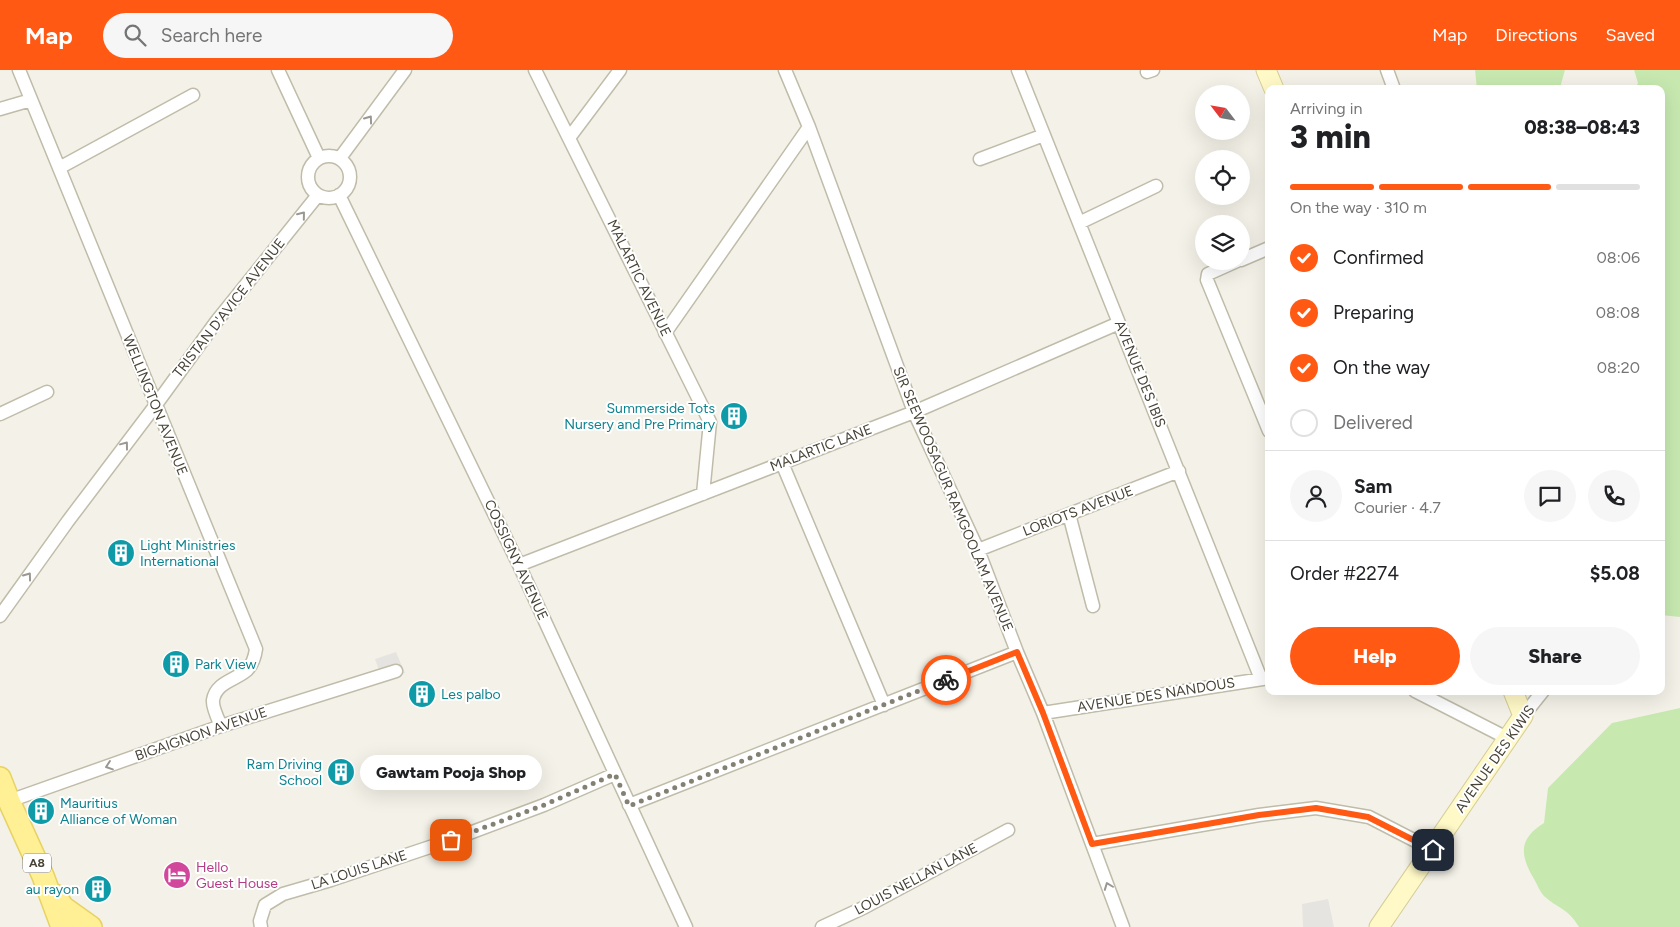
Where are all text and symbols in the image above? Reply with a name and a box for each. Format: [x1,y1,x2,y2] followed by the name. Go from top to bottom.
[103,13,453,58] search box
[25,21,73,50] text: Map
[121,21,149,49] icon: search
[161,24,262,47] text: Search here
[1432,24,1467,46] text: Map
[1495,24,1577,46] text: Directions
[1605,24,1655,46] text: Saved
[1195,85,1250,140] north arrow
[1195,85,1250,270] map controls
[1290,99,1362,118] text: Arriving in
[363,115,372,125] one-way arrow
[1524,116,1640,139] text: 08:38–08:43
[1290,118,1371,156] text: 3 min
[1195,150,1250,205] button: locate
[1290,198,1427,217] text: On the way · 310 m
[297,212,305,221] one-way arrow
[1195,215,1250,270] button: layers
[603,217,675,339] street label: MALARTIC AVENUE
[169,235,289,381] street label: TRISTAN D'AVICE AVENUE
[1290,244,1318,272] icon: check
[1333,246,1424,269] text: Confirmed
[1597,248,1640,267] text: 08:06
[1290,299,1318,327] icon: check
[1333,301,1414,324] text: Preparing
[1596,303,1640,322] text: 08:08
[1111,318,1169,430] street label: AVENUE DES IBIS
[119,332,191,478] street label: WELLINGTON AVENUE
[1290,354,1318,382] icon: check
[1333,356,1430,379] text: On the way
[1597,358,1640,377] text: 08:20
[889,364,1017,634] street label: SIR SEEWOOSAGUR RAMGOOLAM AVENUE
[564,400,716,433] place label: Summerside Tots Nursery and Pre Primary
[719,401,749,431] building icon: Summerside Tots Nursery and Pre Primary
[1333,411,1413,434] text: Delivered
[768,421,874,475] street label: MALARTIC LANE
[119,441,128,451] one-way arrow
[1290,470,1342,522] button: person
[1524,470,1576,522] button: chat
[1588,470,1640,522] button: phone
[1354,475,1392,498] text: Sam
[1020,482,1136,540] street label: LORIOTS AVENUE
[481,497,551,623] street label: COSSIGNY AVENUE
[1354,498,1441,517] text: Courier · 4.7
[140,537,235,570] place label: Light Ministries International
[106,538,136,568] building icon: Light Ministries International
[1290,562,1399,585] text: Order #2274
[1590,562,1640,585] text: $5.08
[22,572,31,582] one-way arrow
[1290,627,1460,685] button: Help
[1470,627,1640,685] button: Share
[161,649,191,679] building icon: Park View
[921,655,971,705] courier
[195,656,256,673] place label: Park View
[932,666,960,694] icon: bike
[1076,674,1236,716] street label: AVENUE DES NANDOUS
[407,679,437,709] building icon: Les palbo
[441,686,501,703] place label: Les palbo
[1451,702,1539,816] street label: AVENUE DES KIWIS
[133,703,269,765] street label: BIGAIGNON AVENUE
[360,755,542,790] callout: Gawtam Pooja Shop
[247,756,322,789] place label: Ram Driving School
[326,757,356,787] building icon: Ram Driving School
[105,760,113,770] one-way arrow
[376,763,526,782] text: Gawtam Pooja Shop
[60,795,177,828] place label: Mauritius Alliance of Woman
[26,796,56,826] building icon: Mauritius Alliance of Woman
[430,819,472,861] pin
[437,826,465,854] icon: bag
[1412,829,1454,871] pin
[1419,836,1447,864] icon: home
[852,839,980,919] street label: LOUIS NELLAN LANE
[309,847,409,893] street label: LA LOUIS LANE
[23,854,51,872] road number: A8
[196,859,278,892] place label: Hello Guest House
[162,860,192,890] hotel icon: Hello Guest House
[83,874,113,904] building icon: au rayon
[26,881,79,898] place label: au rayon
[1104,882,1114,891] one-way arrow

